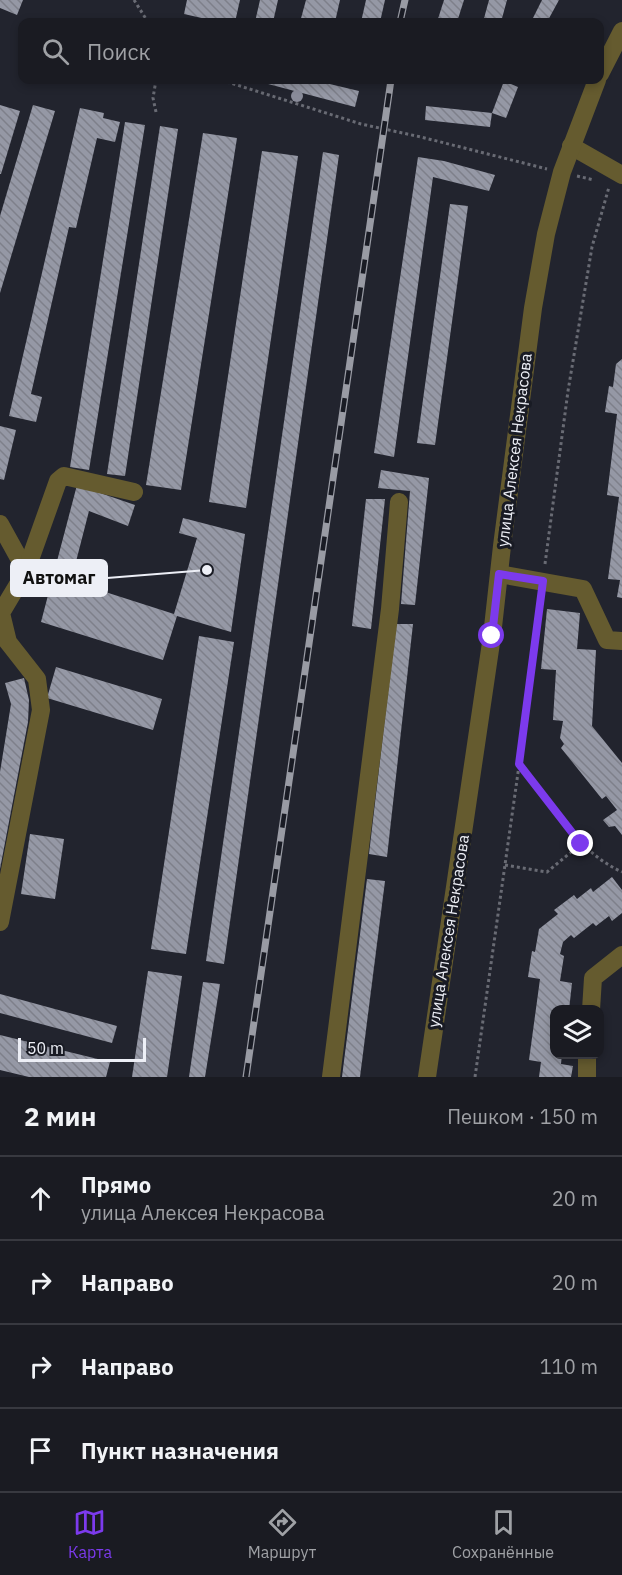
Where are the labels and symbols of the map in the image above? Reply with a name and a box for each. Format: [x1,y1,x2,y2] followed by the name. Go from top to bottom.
[492,352,536,548] street label: улица Алексея Некрасова
[11,560,107,596] callout: Автомаг
[23,566,95,589] text: Автомаг
[478,622,504,648] route start
[567,830,593,856] route end
[423,833,473,1029] street label: улица Алексея Некрасова
[18,1035,146,1062] scale bar

